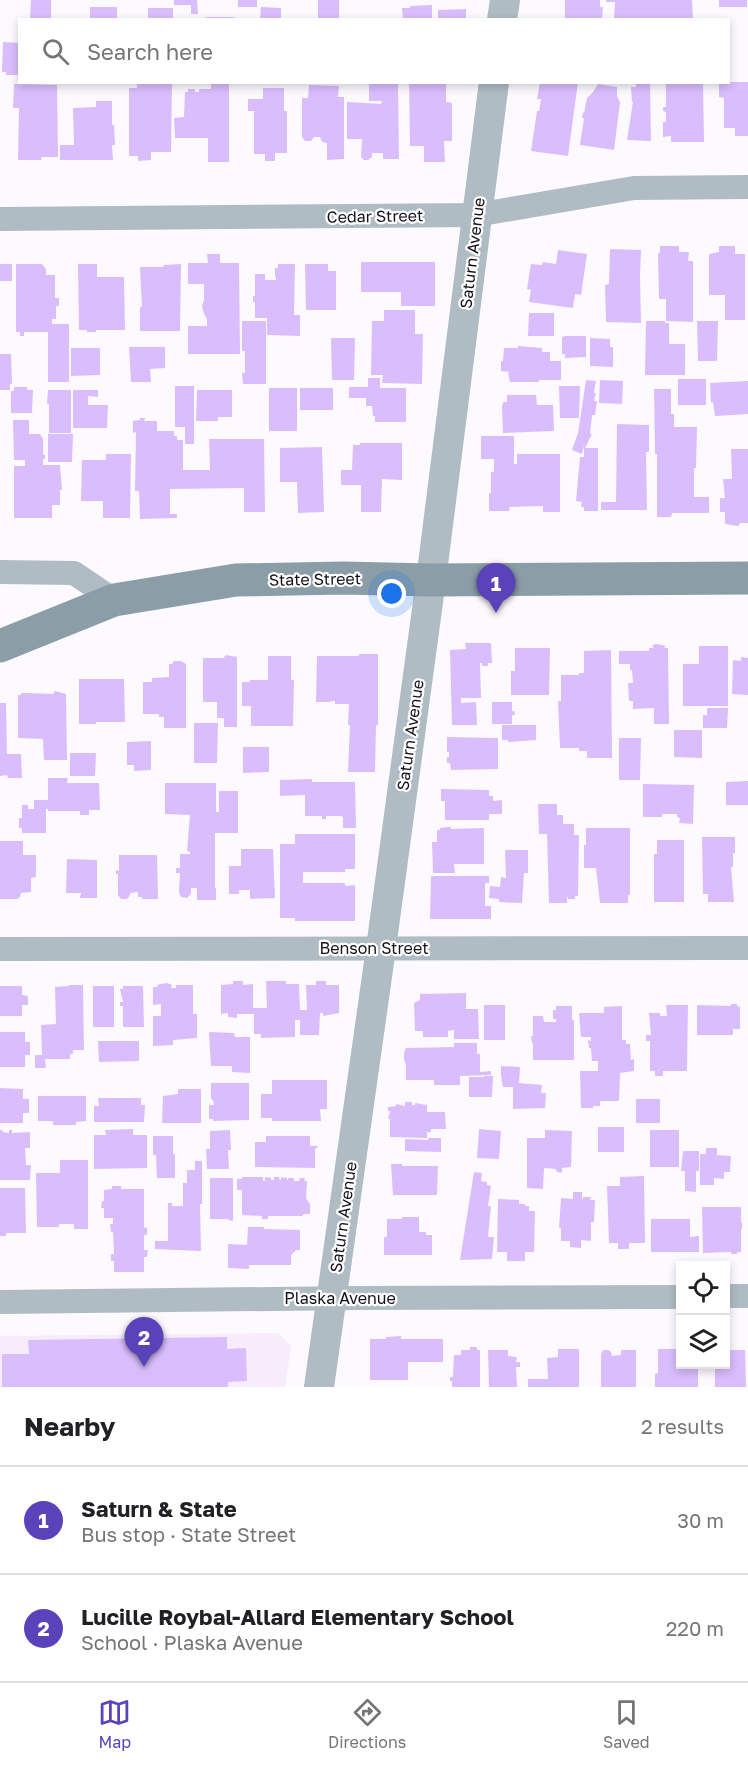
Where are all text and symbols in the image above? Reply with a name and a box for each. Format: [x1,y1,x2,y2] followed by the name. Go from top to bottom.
[18,18,730,84] search box
[39,35,72,68] icon: search
[87,38,213,65] text: Search here
[455,196,489,310] street label: Saturn Avenue
[327,205,423,227] street label: Cedar Street
[476,564,516,613] pin: 1
[269,568,361,590] street label: State Street
[377,579,406,608] your location
[392,678,428,792] street label: Saturn Avenue
[319,938,429,958] street label: Benson Street
[325,1160,361,1274] street label: Saturn Avenue
[676,1261,730,1369] map controls
[676,1261,730,1315] button: locate
[284,1288,396,1308] street label: Plaska Avenue
[676,1315,730,1369] button: layers
[124,1318,164,1367] pin: 2
[24,1411,115,1442] text: Nearby
[641,1414,724,1438] text: 2 results
[81,1495,237,1522] text: Saturn & State
[38,1508,49,1532] text: 1
[677,1508,724,1532] text: 30 m
[81,1522,296,1546] text: Bus stop · State Street
[81,1603,514,1630] text: Lucille Roybal-Allard Elementary School
[37,1616,50,1640] text: 2
[666,1616,724,1640] text: 220 m
[81,1630,303,1654] text: School · Plaska Avenue
[98,1696,131,1752] tab: Map
[328,1696,406,1752] tab: Directions
[603,1696,650,1752] tab: Saved

